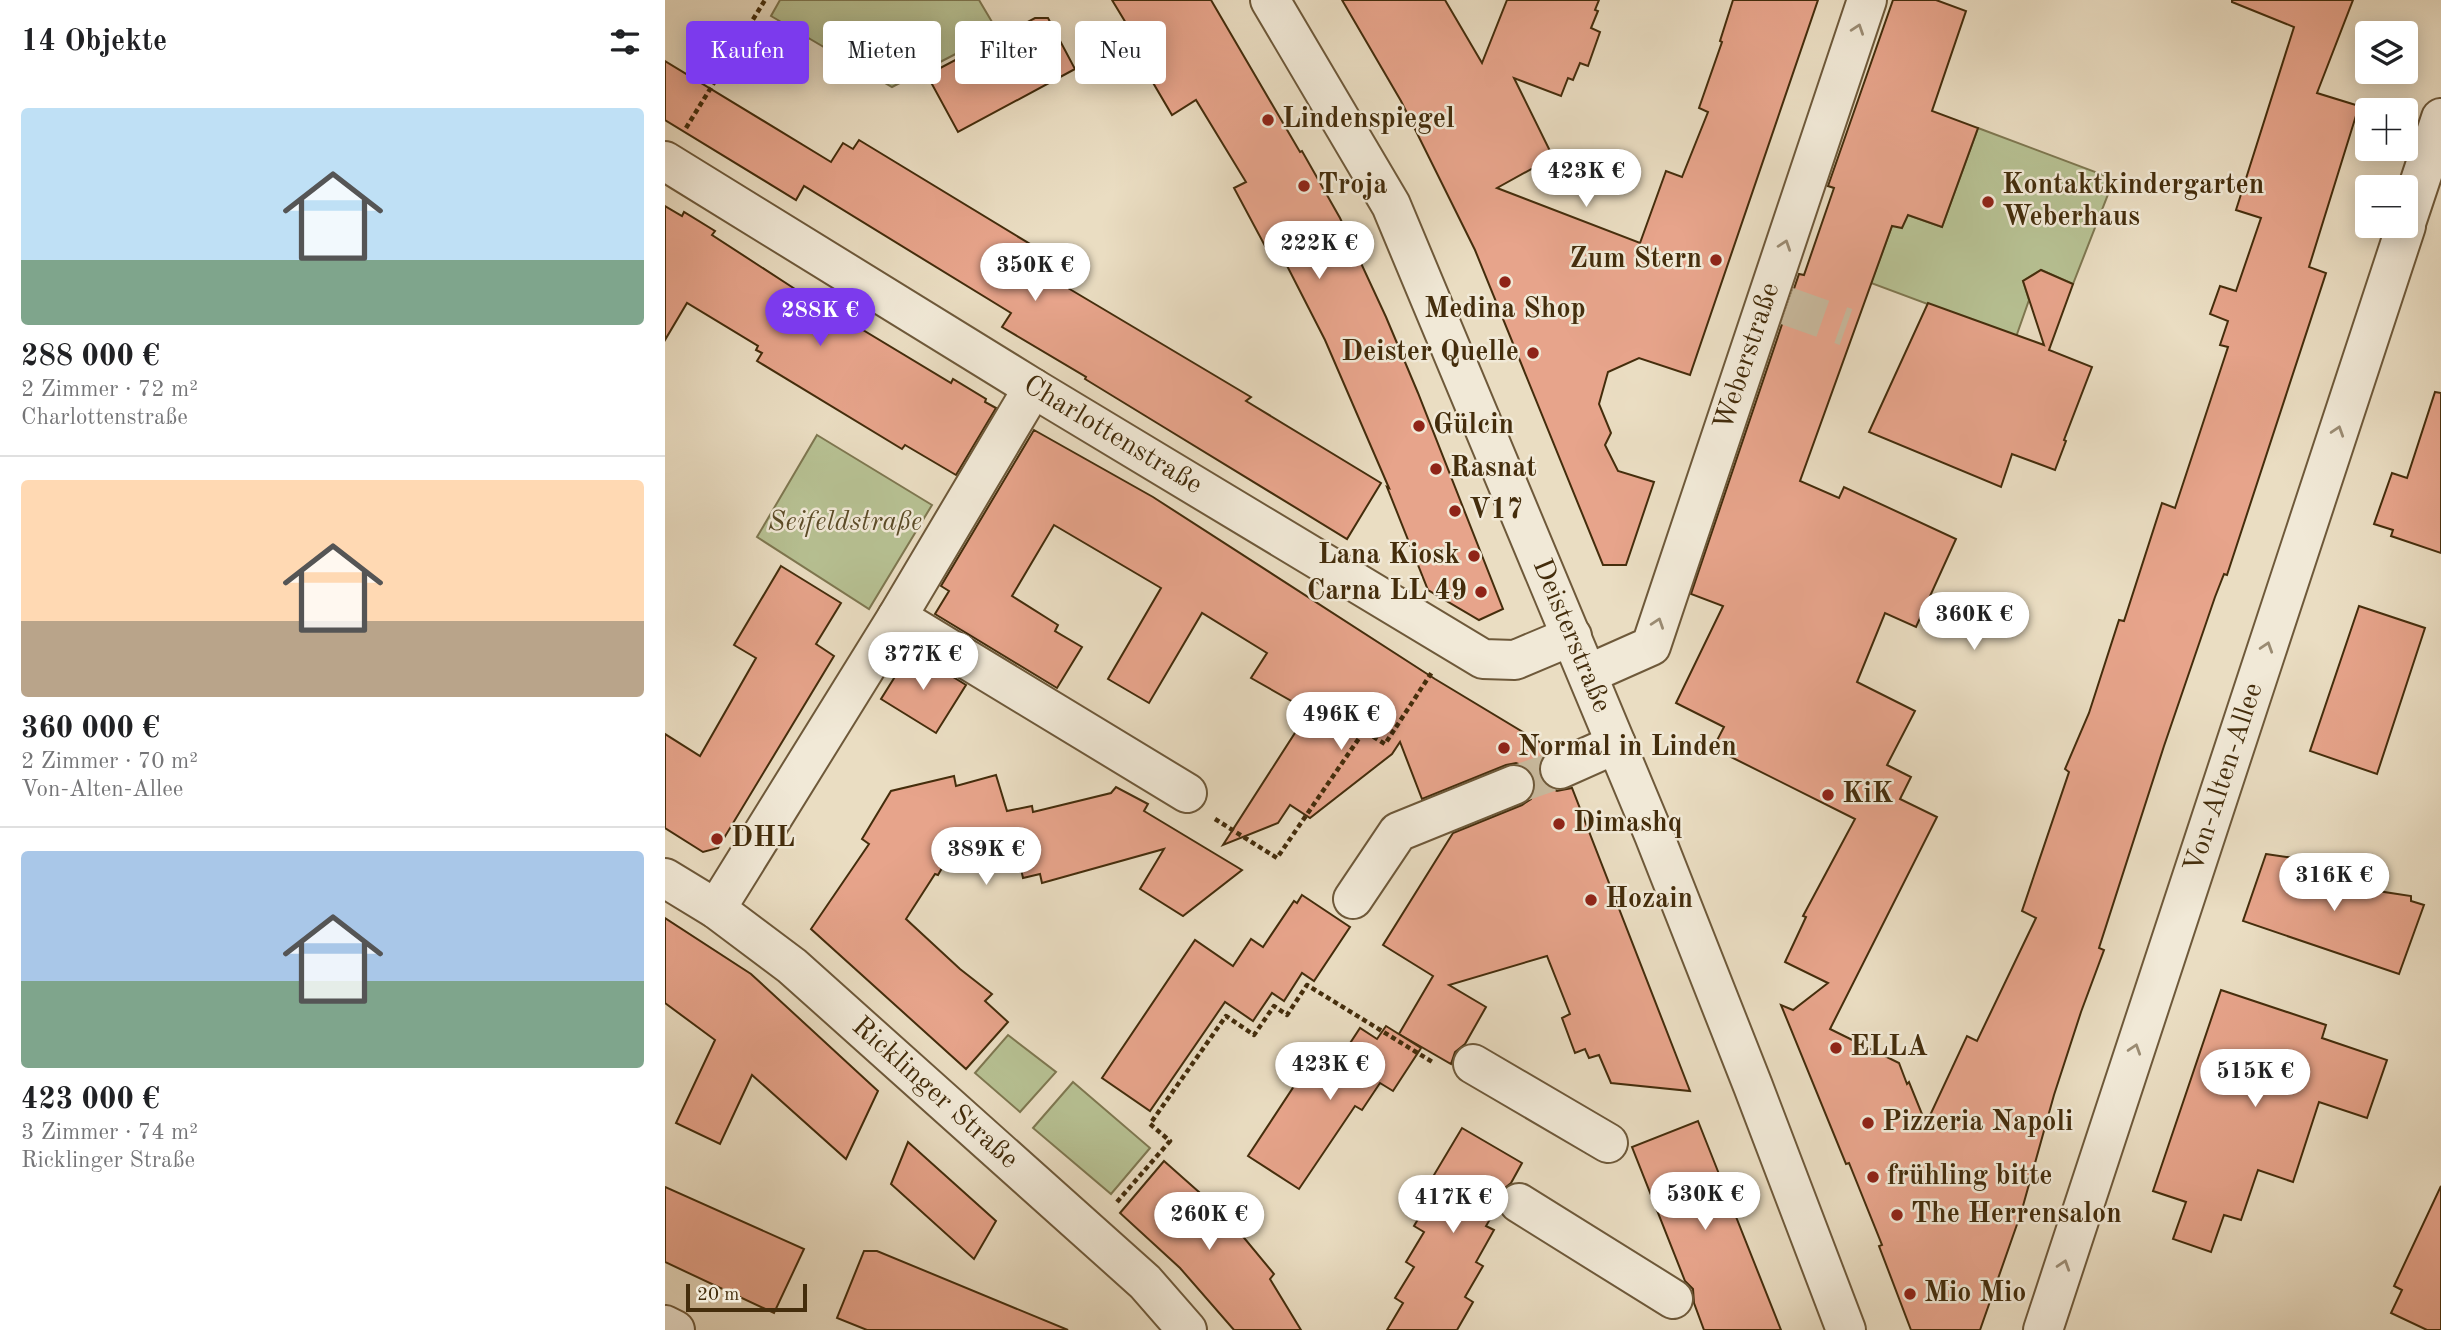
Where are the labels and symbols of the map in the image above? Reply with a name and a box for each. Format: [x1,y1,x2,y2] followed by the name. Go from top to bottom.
[1849,24,1864,36] one-way arrow
[1282,106,1455,134] place label: Lindenspiegel
[1260,112,1276,128] marker: Lindenspiegel
[1529,150,1643,209] pin: 423K €
[1318,172,1388,200] place label: Troja
[2002,172,2264,232] place label: Kontaktkindergarten Weberhaus
[1296,178,1312,194] marker: Troja
[1980,194,1996,210] marker: Kontaktkindergarten Weberhaus
[1262,222,1376,281] pin: 222K €
[1777,239,1791,251] one-way arrow
[978,244,1092,303] pin: 350K €
[1570,246,1702,274] place label: Zum Stern
[1708,252,1724,268] marker: Zum Stern
[1497,274,1513,290] marker: Medina Shop
[1710,279,1785,434] street label: Weberstraße
[763,288,877,348] pin: 288K €
[1424,296,1586,324] place label: Medina Shop
[1341,339,1519,367] place label: Deister Quelle
[1525,345,1541,361] marker: Deister Quelle
[1018,371,1207,500] street label: Charlottenstraße
[1433,412,1514,440] place label: Gülcin
[1411,418,1427,434] marker: Gülcin
[2330,425,2344,437] one-way arrow
[1450,455,1537,483] place label: Rasnat
[1428,461,1444,477] marker: Rasnat
[1469,497,1523,525] place label: V17
[1447,503,1463,519] marker: V17
[768,509,922,537] park label: Seifeldstraße
[1318,542,1460,570] place label: Lana Kiosk
[1466,548,1482,564] marker: Lana Kiosk
[1526,555,1615,717] street label: Deisterstraße
[1307,578,1467,606] place label: Carna LL 49
[1473,584,1489,600] marker: Carna LL 49
[1917,592,2031,652] pin: 360K €
[1650,618,1664,630] one-way arrow
[866,632,980,692] pin: 377K €
[2259,641,2273,653] one-way arrow
[2180,680,2269,876] street label: Von-Alten-Allee
[1284,692,1398,752] pin: 496K €
[1518,734,1737,762] place label: Normal in Linden
[1496,740,1512,756] marker: Normal in Linden
[1842,781,1893,809] place label: KiK
[1820,787,1836,803] marker: KiK
[1573,810,1682,838] place label: Dimashq
[1551,816,1567,832] marker: Dimashq
[731,825,795,853] place label: DHL
[929,828,1043,887] pin: 389K €
[709,831,725,847] marker: DHL
[2277,853,2391,913] pin: 316K €
[1605,886,1693,914] place label: Hozain
[1583,892,1599,908] marker: Hozain
[846,1012,1023,1175] street label: Ricklinger Straße
[1850,1034,1928,1062] place label: ELLA
[1828,1040,1844,1056] marker: ELLA
[1273,1042,1387,1102] pin: 423K €
[2127,1043,2141,1056] one-way arrow
[2198,1050,2312,1109] pin: 515K €
[1882,1109,2073,1137] place label: Pizzeria Napoli
[1860,1115,1876,1131] marker: Pizzeria Napoli
[1887,1163,2053,1191] place label: frühling bitte
[1865,1169,1881,1185] marker: frühling bitte
[1648,1172,1762,1232] pin: 530K €
[1396,1176,1510,1235] pin: 417K €
[1152,1192,1266,1252] pin: 260K €
[1911,1201,2122,1229] place label: The Herrensalon
[1889,1207,1905,1223] marker: The Herrensalon
[2056,1260,2070,1272] one-way arrow
[1924,1280,2026,1308] place label: Mio Mio
[686,1281,807,1313] scale bar
[1902,1286,1918,1302] marker: Mio Mio

